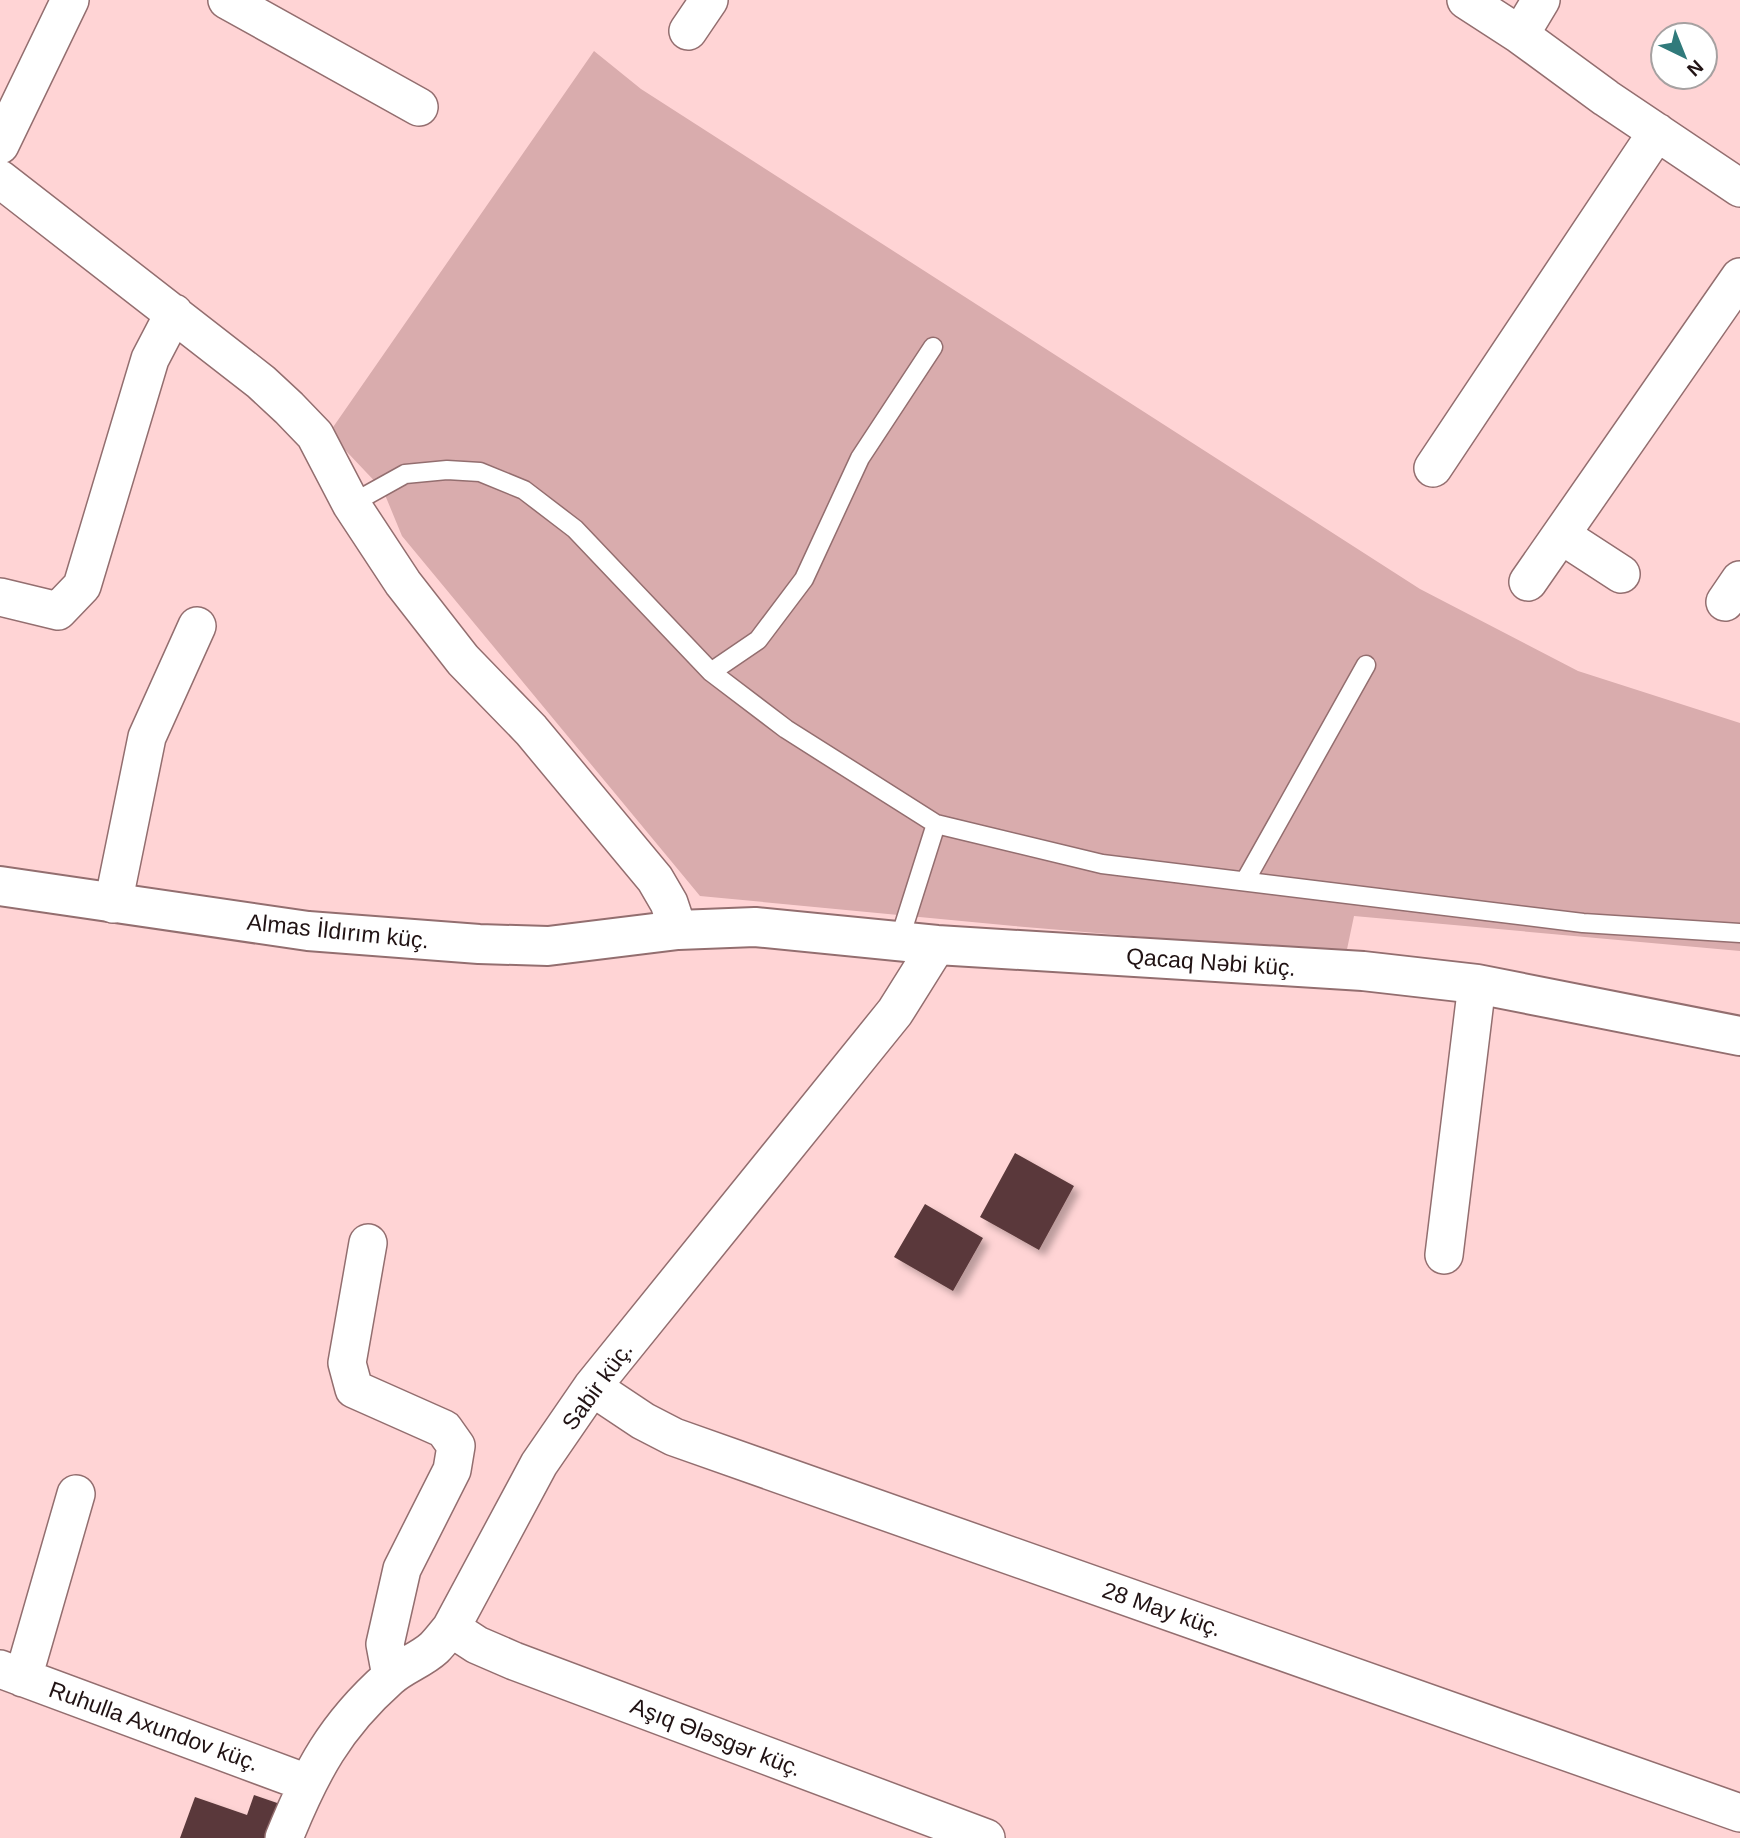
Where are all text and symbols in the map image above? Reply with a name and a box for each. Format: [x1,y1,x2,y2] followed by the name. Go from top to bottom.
[1649,21,1719,91] north arrow
[1683,56,1707,80] text: N
[246,909,430,953] street label: Almas İldırım küç.
[1125,943,1297,981] street label: Qacaq Nəbi küç.
[556,1337,638,1435] street label: Sabir küç.
[1099,1577,1225,1641] street label: 28 May küç.
[46,1676,262,1776] street label: Ruhulla Axundov küç.
[627,1692,805,1782] street label: Aşıq Ələsgər küç.

